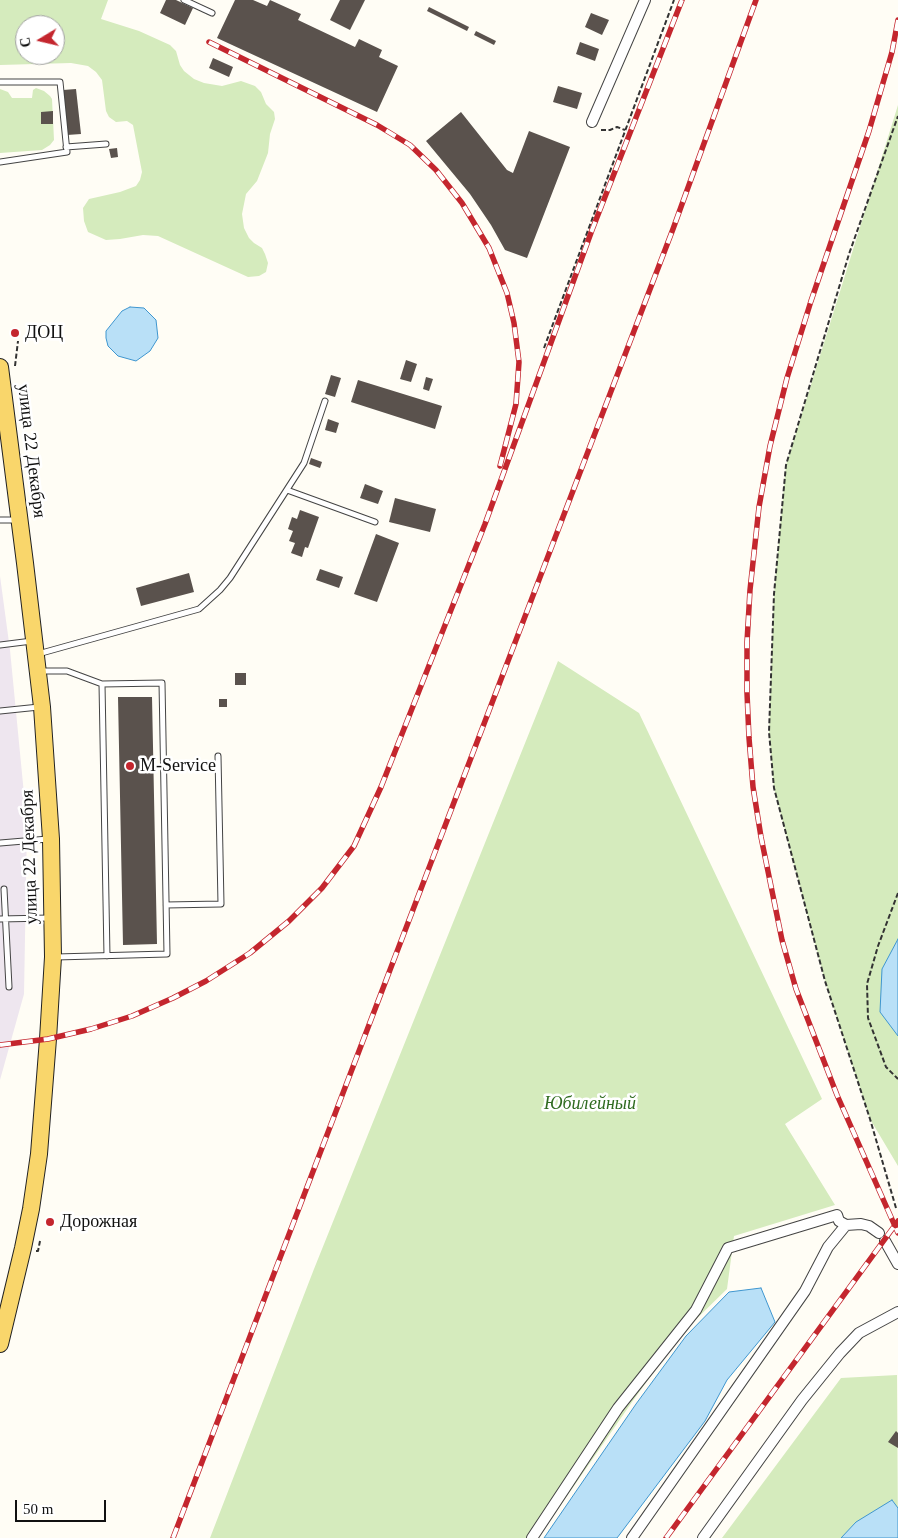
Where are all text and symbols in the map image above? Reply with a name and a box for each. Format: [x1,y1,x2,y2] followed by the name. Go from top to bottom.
[15,15,65,65] north arrow
[17,36,34,48] text: С
[25,322,63,344] place label: ДОЦ
[9,327,21,339] marker: ДОЦ
[12,383,50,519] street label: улица 22 Декабря
[140,755,216,777] place label: M-Service
[124,760,136,772] marker: M-Service
[17,789,43,925] street label: улица 22 Декабря
[544,1093,636,1115] park label: Юбилейный
[60,1211,137,1233] place label: Дорожная
[44,1216,56,1228] marker: Дорожная
[18,1490,109,1522] scale bar
[23,1501,53,1517] text: 50 m

